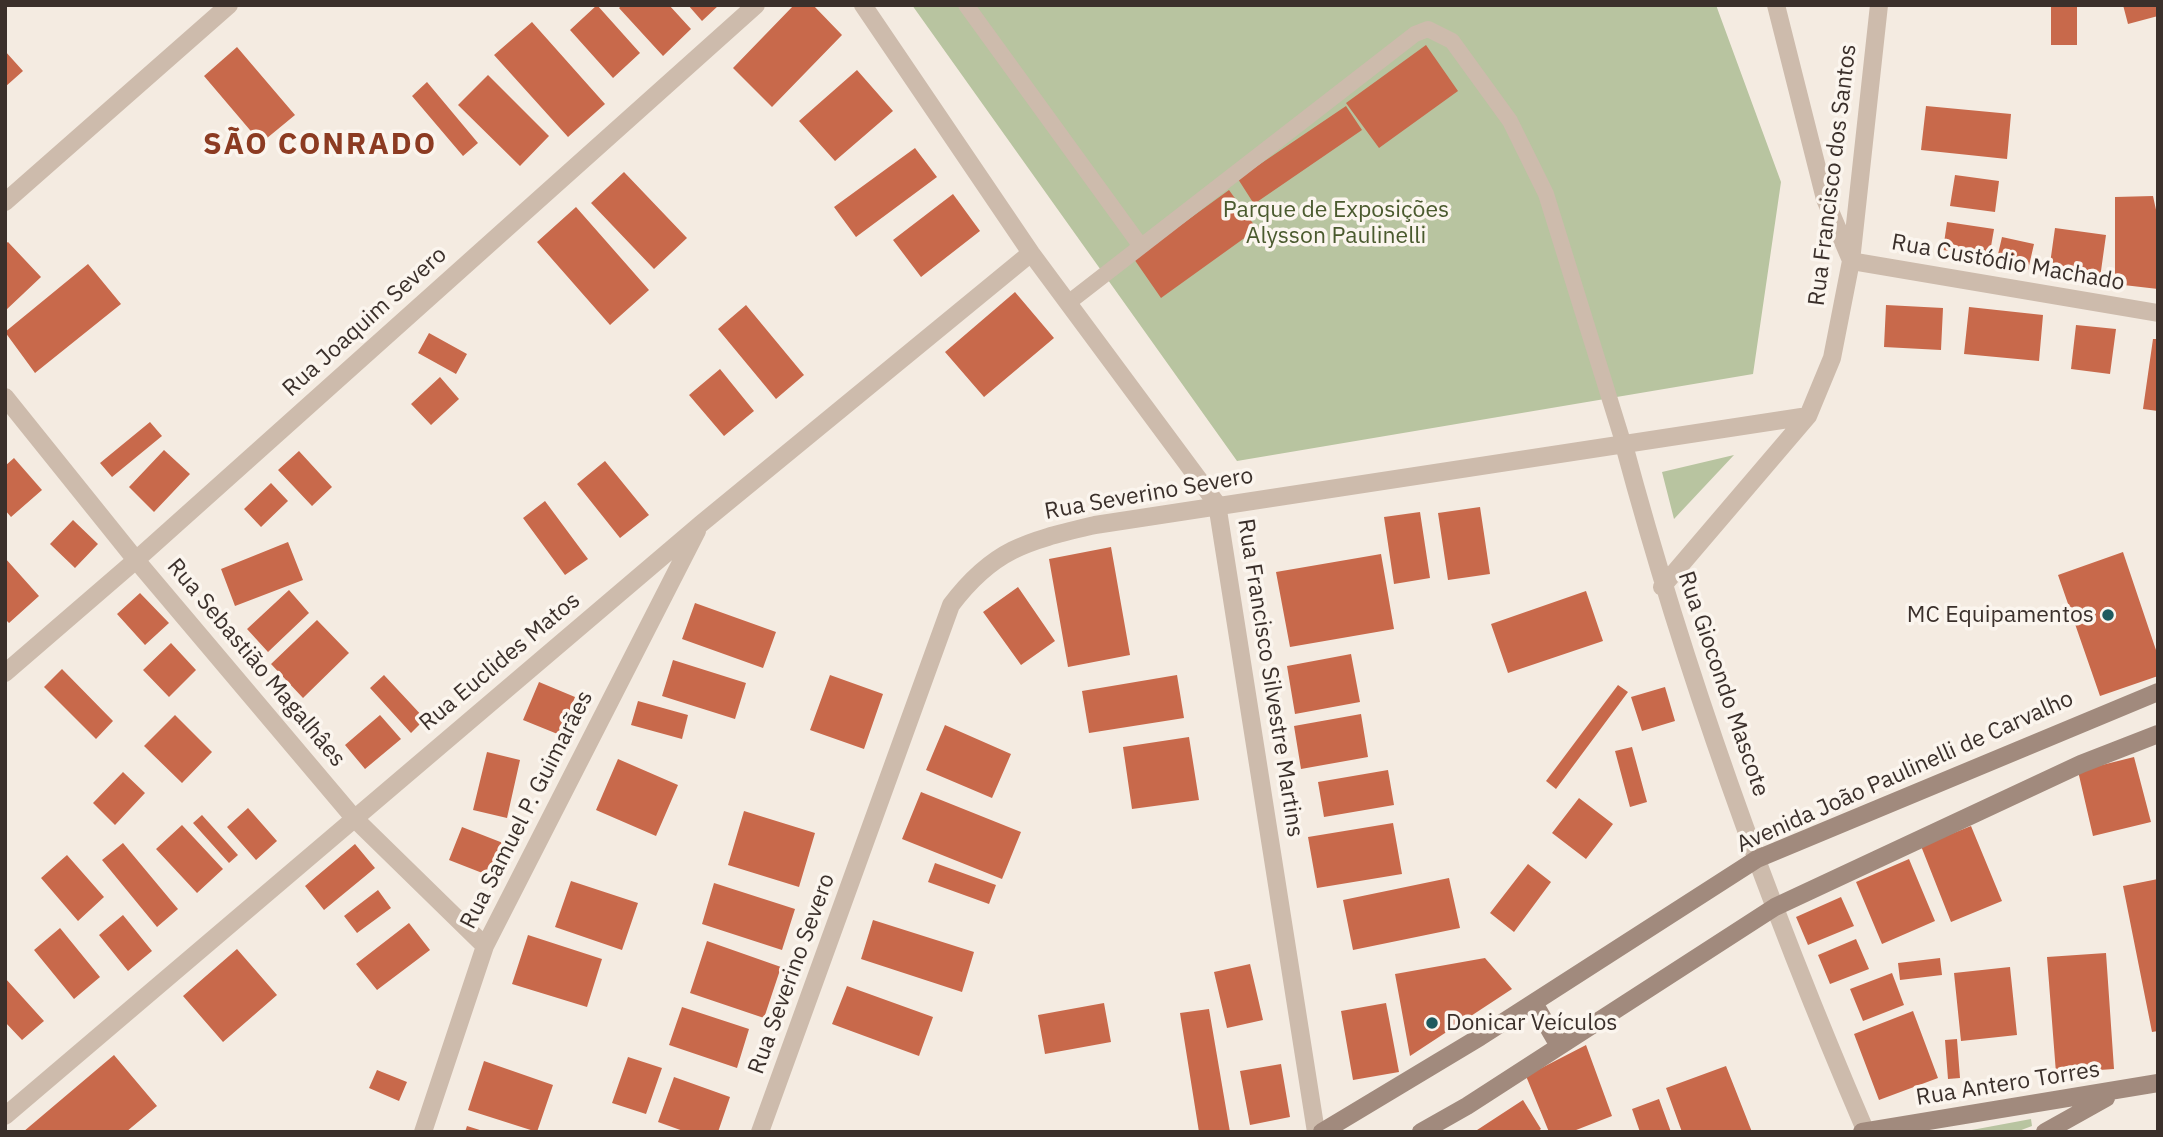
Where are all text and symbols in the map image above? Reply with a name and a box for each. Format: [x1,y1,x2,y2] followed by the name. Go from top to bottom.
[1803,43,1863,307] street label: Rua Francisco dos Santos
[204,127,436,163] district label: SÃO CONRADO
[1223,196,1449,250] park label: Parque de Exposições Alysson Paulinelli
[1889,229,2127,297] street label: Rua Custódio Machado
[277,241,453,403] street label: Rua Joaquim Severo
[1043,462,1255,526] street label: Rua Severino Severo
[1231,517,1309,839] street label: Rua Francisco Silvestre Martins
[161,553,351,773] street label: Rua Sebastião Magalhâes
[1672,568,1774,800] street label: Rua Giocondo Mascote
[414,587,586,737] street label: Rua Euclides Matos
[1907,601,2094,629] place label: MC Equipamentos
[2100,607,2116,623] marker: MC Equipamentos
[1732,685,2078,859] street label: Avenida João Paulinelli de Carvalho
[455,686,599,934] street label: Rua Samuel P. Guimarães
[743,870,841,1078] street label: Rua Severino Severo
[1446,1009,1618,1037] place label: Donicar Veículos
[1424,1015,1440,1031] marker: Donicar Veículos
[1914,1056,2102,1112] street label: Rua Antero Torres

